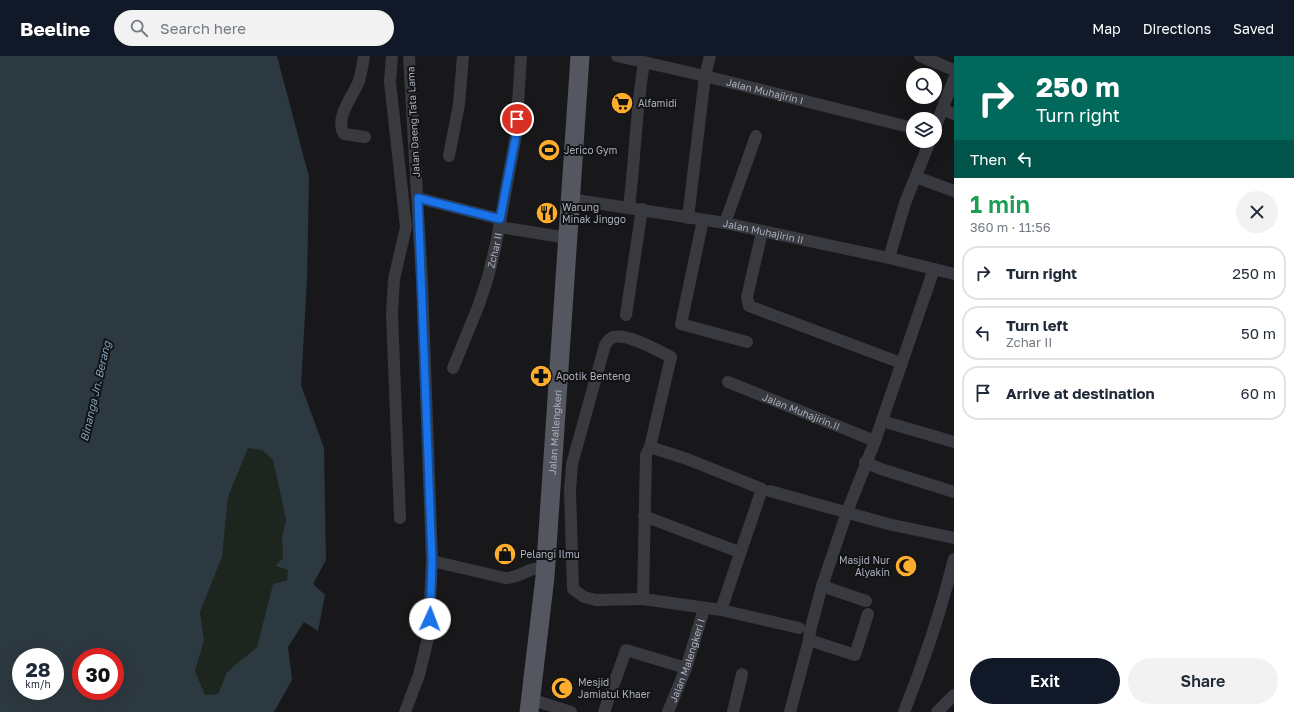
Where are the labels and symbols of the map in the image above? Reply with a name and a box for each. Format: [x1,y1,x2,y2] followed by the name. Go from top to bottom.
[404,66,422,178] street label: Jalan Daeng Tata Lama
[725,76,805,106] street label: Jalan Muhajirin I
[609,90,635,116] supermarket icon: Alfamidi
[638,97,677,109] place label: Alfamidi
[500,102,534,136] pin
[536,137,562,163] sports icon: Jerico Gym
[564,144,618,156] place label: Jerico Gym
[534,200,560,226] restaurant icon: Warung Minak Jinggo
[562,201,626,225] place label: Warung Minak Jinggo
[722,217,805,246] street label: Jalan Muhajirin II
[484,232,504,269] street label: Zchar II
[77,338,114,443] water label: Binanga Jn. Berang
[528,363,554,389] pharmacy icon: Apotik Benteng
[556,370,630,382] place label: Apotik Benteng
[546,389,564,475] street label: Jalan Mallengkeri
[761,390,842,432] street label: Jalan Muhajirin.II
[492,541,518,567] shop icon: Pelangi Ilmu
[520,548,580,560] place label: Pelangi Ilmu
[893,553,919,579] mosque icon: Masjid Nur Alyakin
[839,554,890,578] place label: Masjid Nur Alyakin
[409,598,451,640] position arrow
[667,617,707,704] street label: Jalan Malengkeri I
[72,648,124,700] speed limit sign: 30
[549,675,575,701] mosque icon: Mesjid Jamiatul Khaer
[578,676,651,700] place label: Mesjid Jamiatul Khaer

